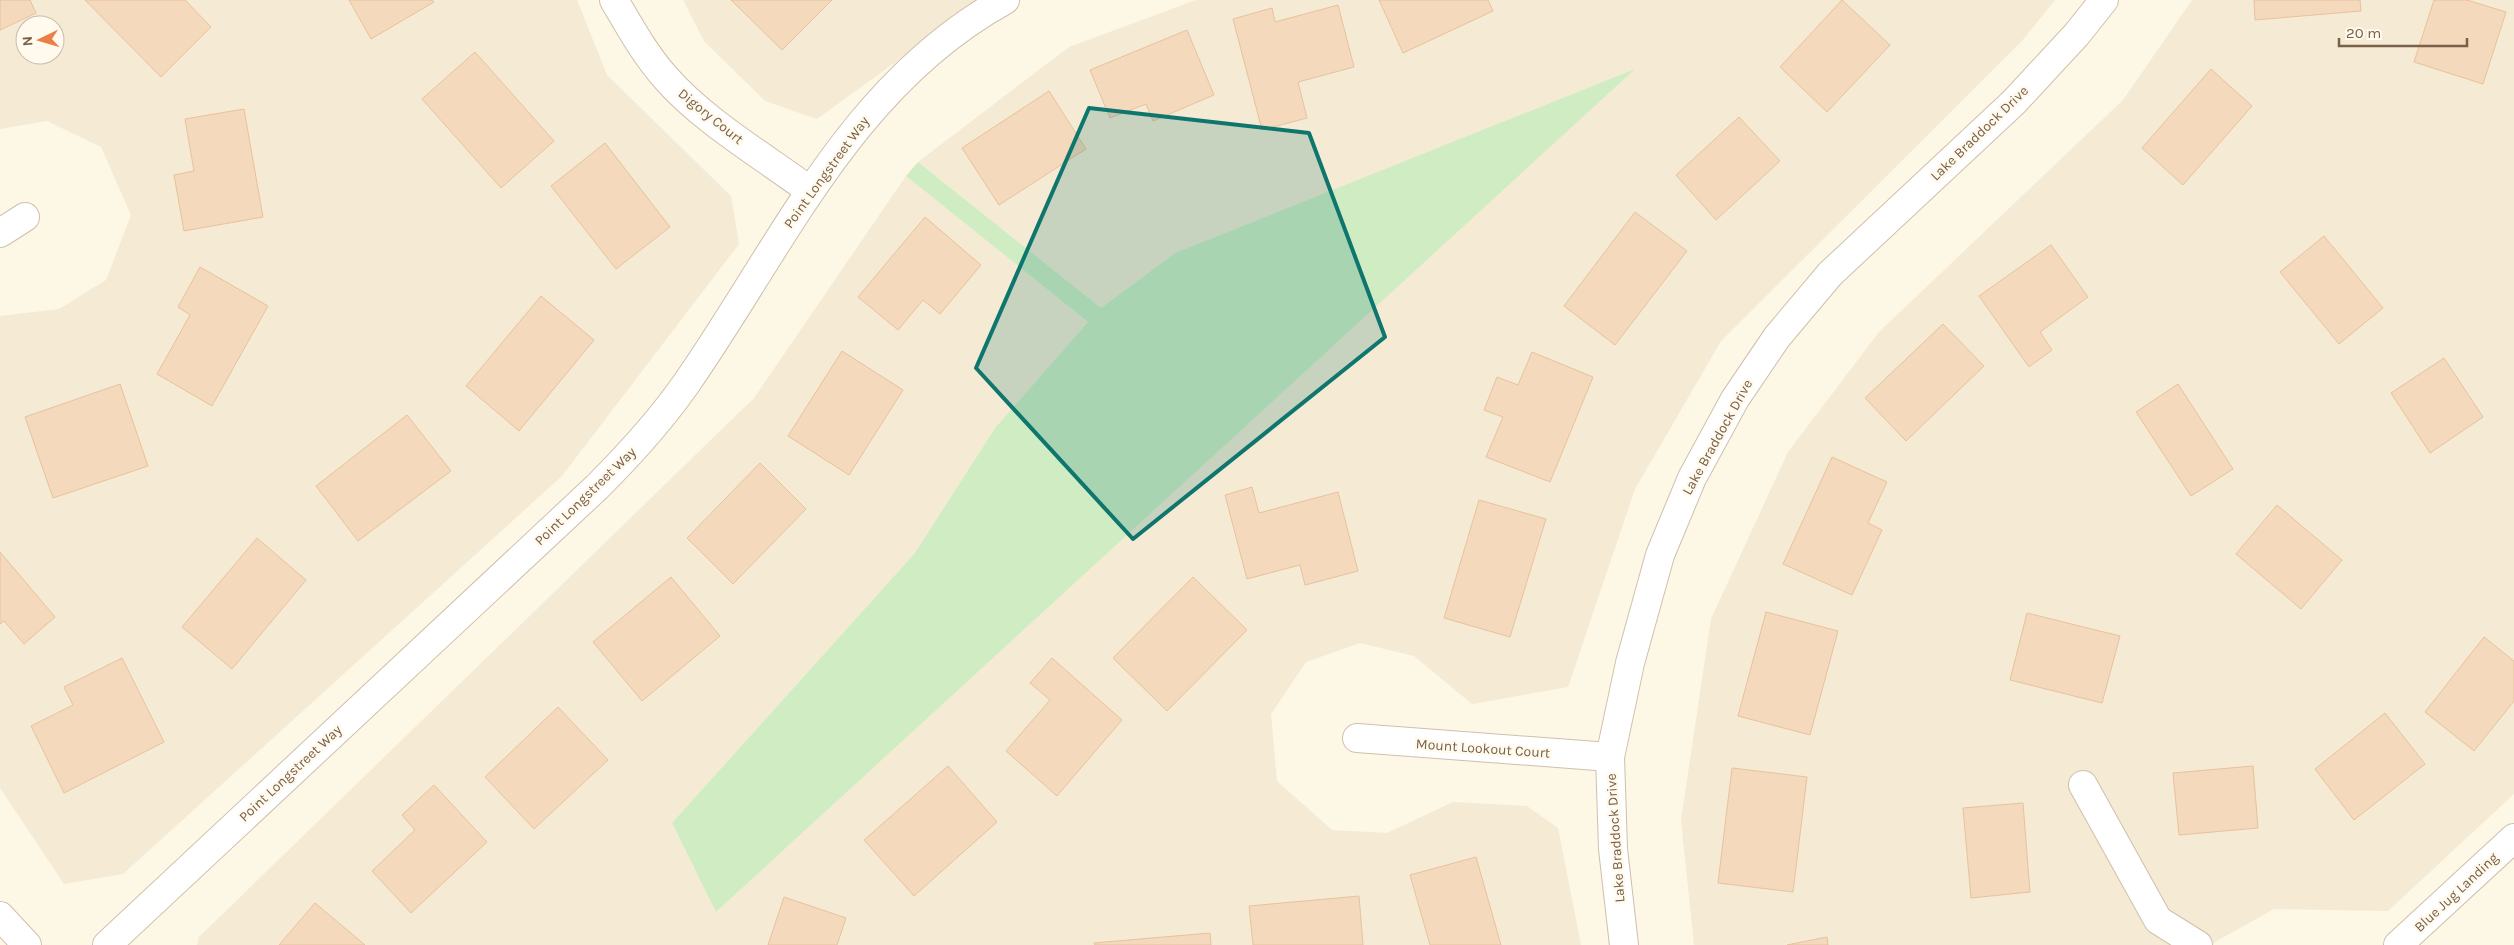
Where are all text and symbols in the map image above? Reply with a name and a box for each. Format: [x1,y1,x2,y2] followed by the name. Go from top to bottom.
[15,15,65,65] north arrow
[2339,15,2466,47] scale bar
[2346,24,2381,42] text: 20 m
[19,35,36,47] text: N
[1927,82,2032,184] street label: Lake Braddock Drive
[675,85,747,148] street label: Digory Court
[780,113,873,232] street label: Point Longstreet Way
[1679,376,1756,498] street label: Lake Braddock Drive
[531,443,640,549] street label: Point Longstreet Way
[236,721,346,825] street label: Point Longstreet Way
[1415,735,1551,762] street label: Mount Lookout Court
[1603,773,1628,903] street label: Lake Braddock Drive
[2411,849,2502,936] street label: Blue Jug Landing

